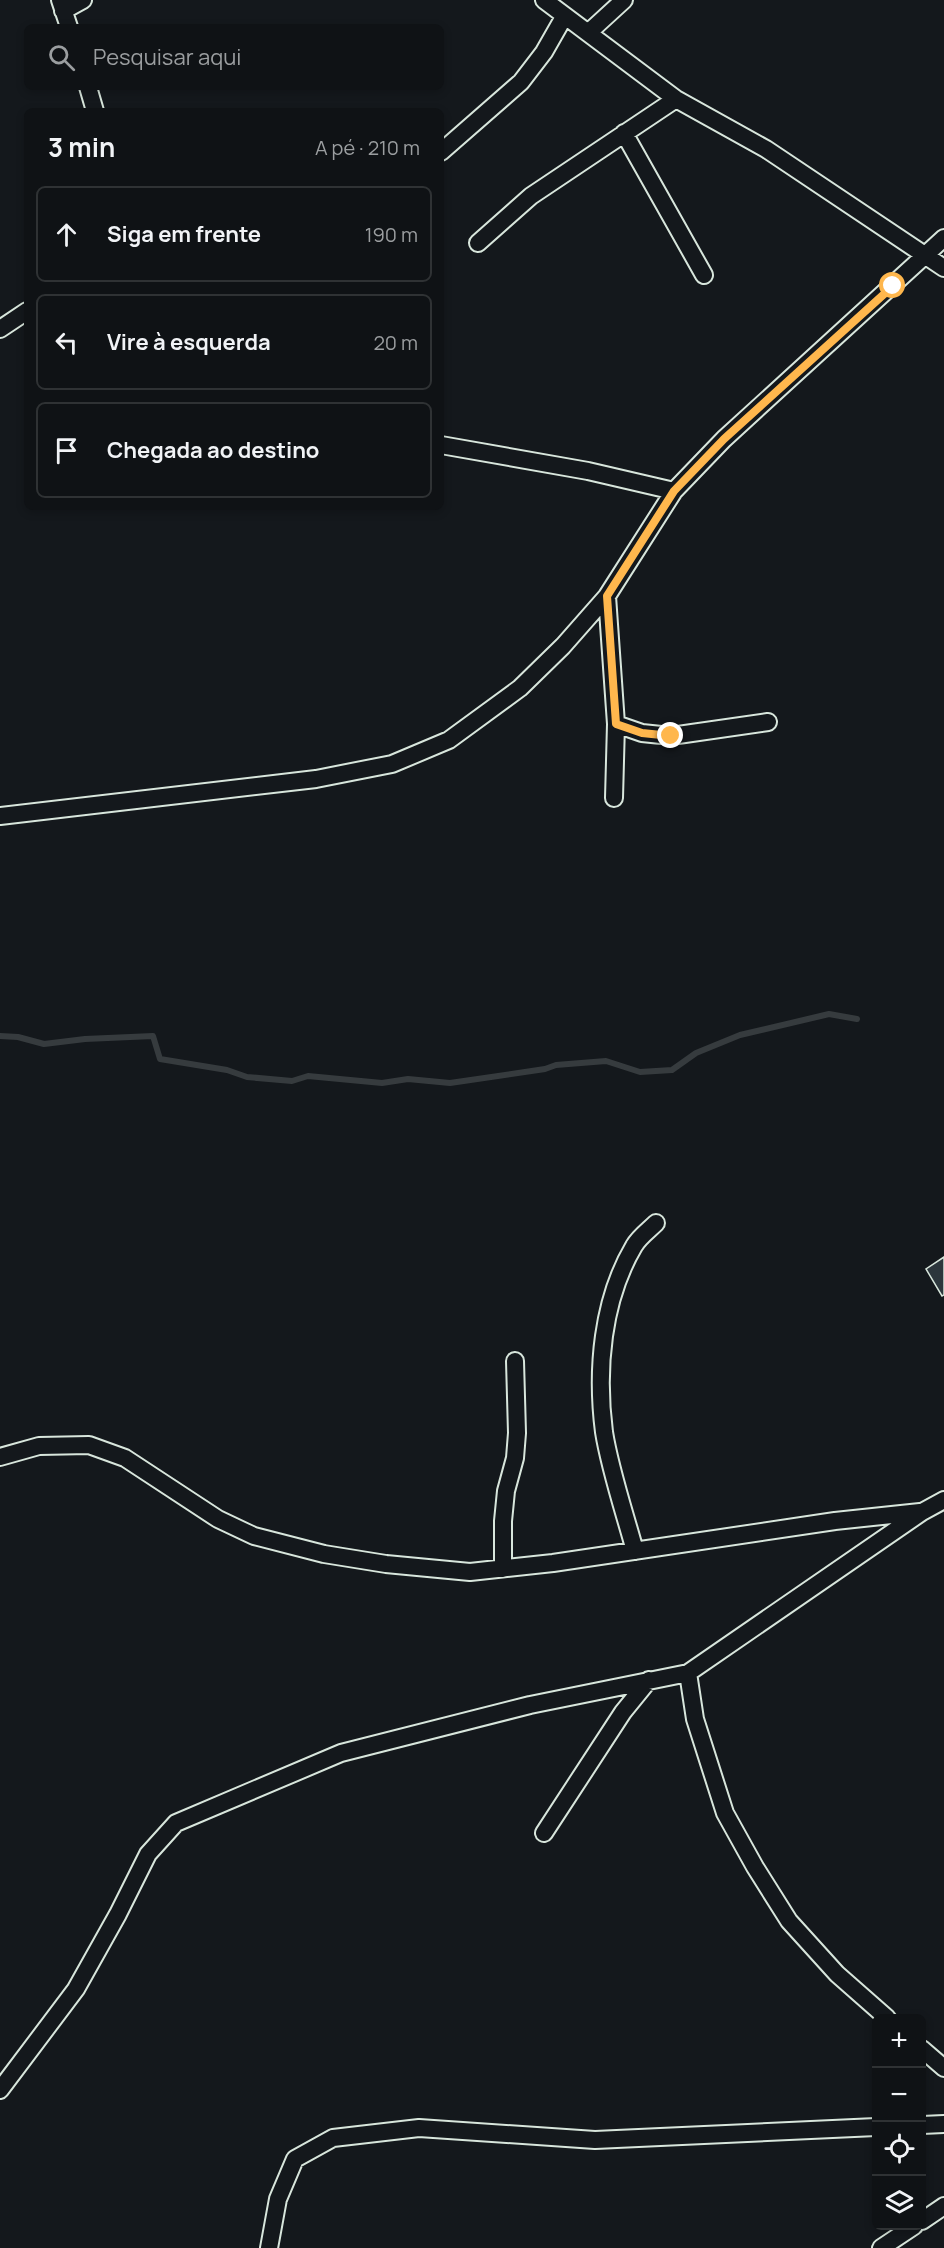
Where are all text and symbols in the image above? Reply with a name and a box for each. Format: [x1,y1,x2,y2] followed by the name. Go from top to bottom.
[24,24,444,90] search box
[45,41,78,74] icon: search
[93,42,241,72] text: Pesquisar aqui
[48,129,115,165] text: 3 min
[315,134,420,161] text: A pé · 210 m
[50,218,83,251] icon: ahead
[107,219,261,249] text: Siga em frente
[365,221,418,248] text: 190 m
[879,272,905,298] route start
[50,326,83,359] icon: left
[107,327,271,357] text: Vire à esquerda
[373,329,418,356] text: 20 m
[50,434,83,467] icon: arrive
[107,435,319,465] text: Chegada ao destino
[657,722,683,748] route end
[872,2014,926,2230] map controls
[872,2014,926,2068] button: +
[872,2068,926,2122] button: −
[872,2122,926,2176] button: locate
[872,2176,926,2230] button: layers

